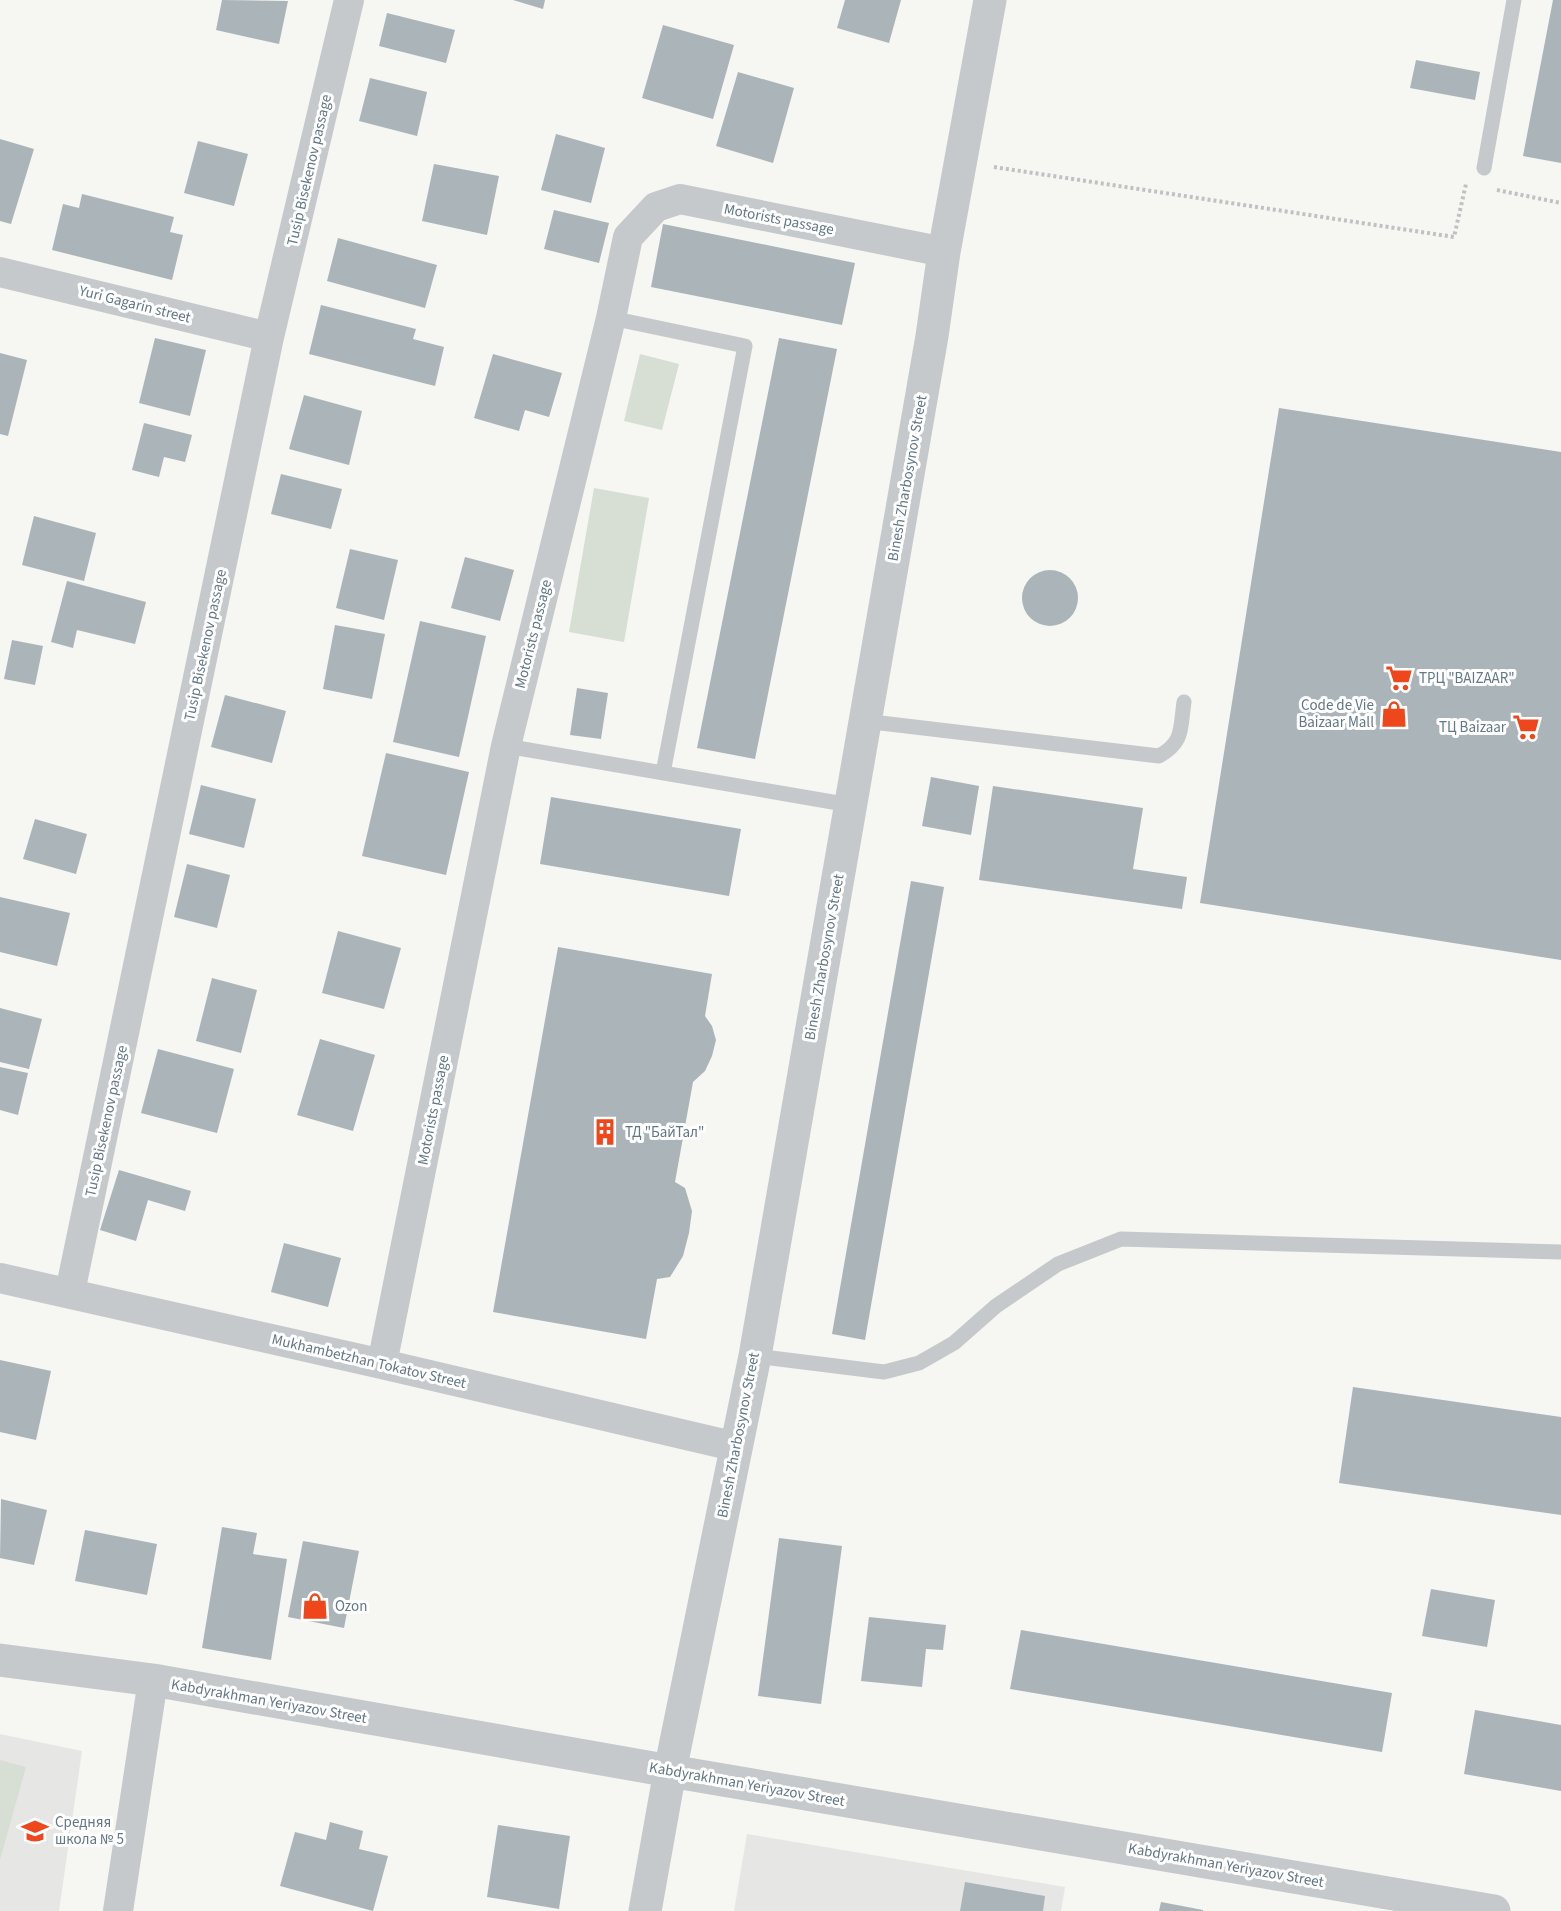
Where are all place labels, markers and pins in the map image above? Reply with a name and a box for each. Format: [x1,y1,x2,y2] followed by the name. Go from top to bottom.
[1384,663,1414,693] supermarket icon: ТРЦ "BAIZAAR"
[1419,668,1515,689] place label: ТРЦ "BAIZAAR"
[1298,695,1374,733] place label: Code de Vie Baizaar Mall
[1379,699,1409,729] shop icon: Code de Vie Baizaar Mall
[1511,712,1541,742] supermarket icon: ТЦ Baizaar
[1439,717,1507,738] place label: ТЦ Baizaar
[590,1117,620,1147] building icon: ТД "БайТал"
[625,1122,704,1143] place label: ТД "БайТал"
[300,1591,330,1621] shop icon: Ozon
[335,1596,367,1617] place label: Ozon
[55,1812,124,1850] place label: Средняя школа № 5
[20,1816,50,1846] school or university icon: Средняя школа № 5

